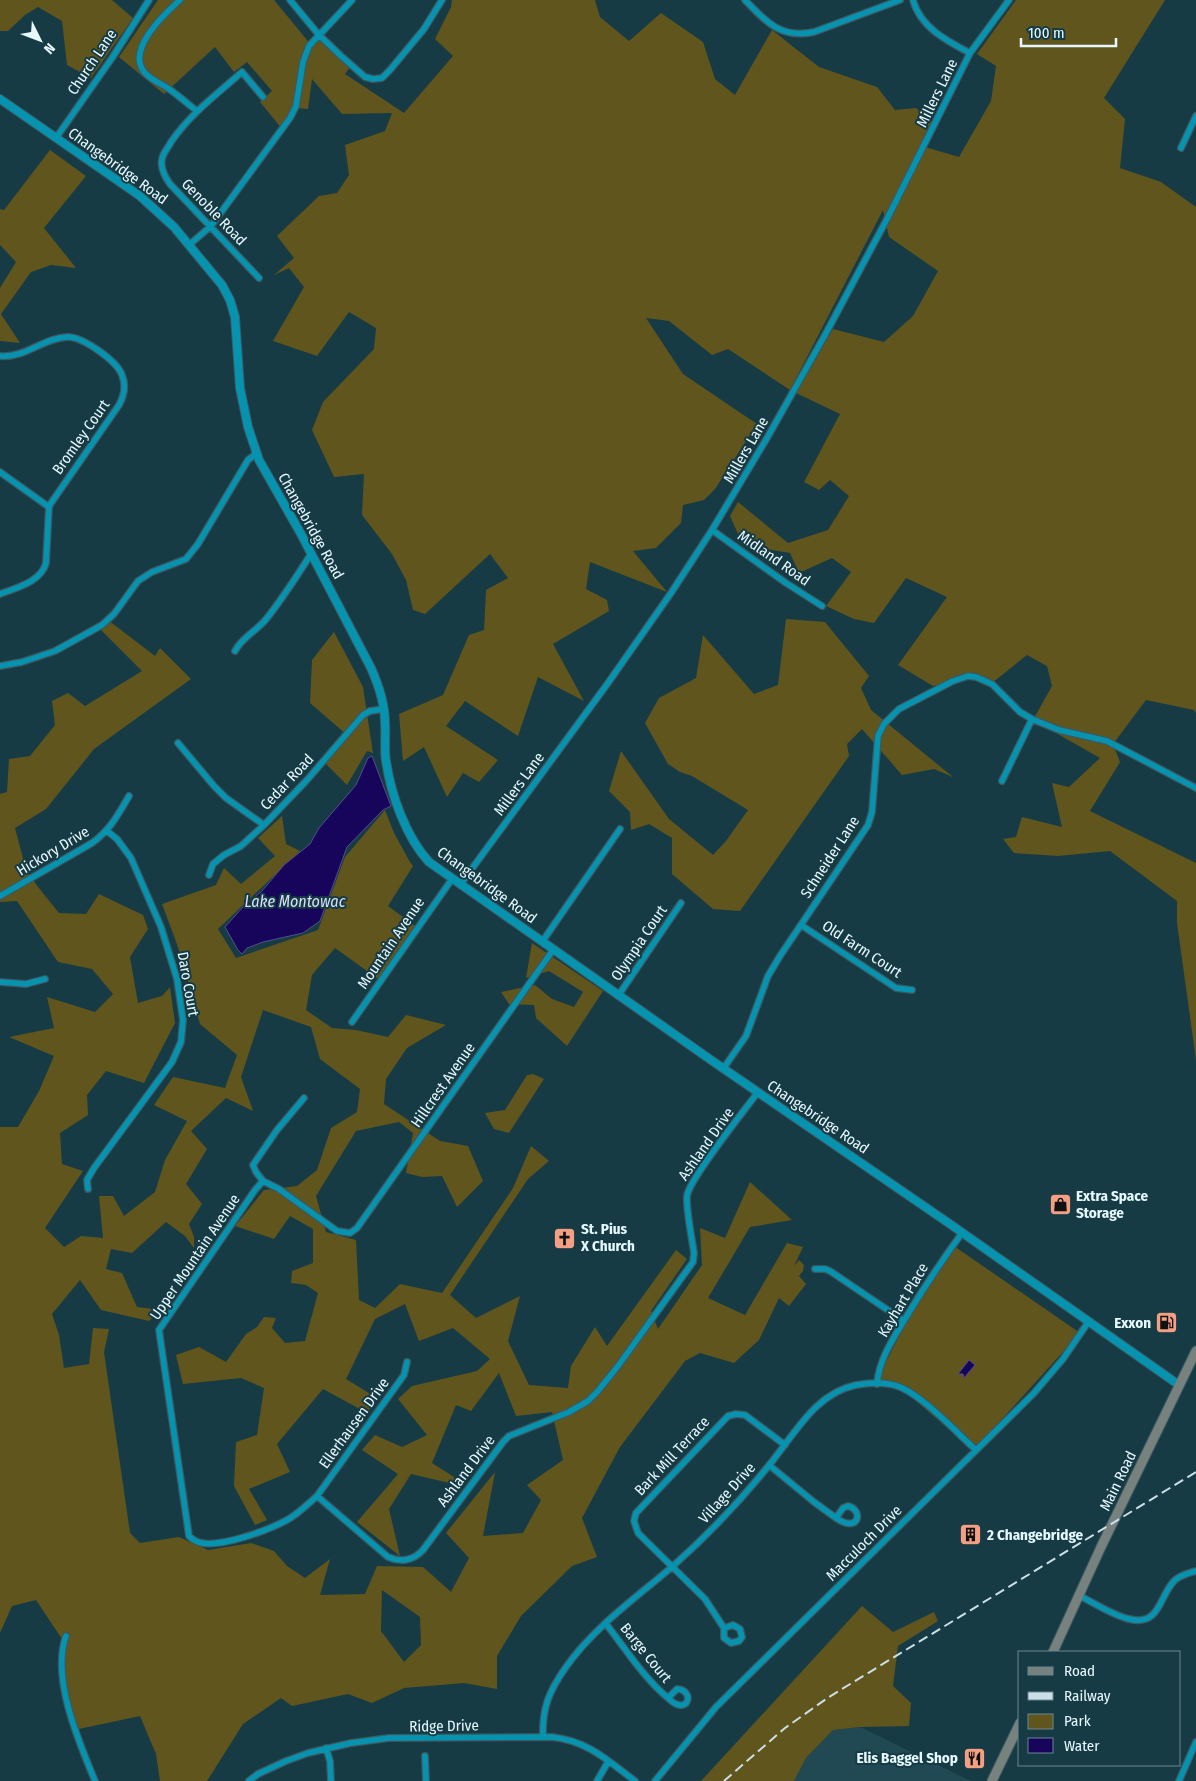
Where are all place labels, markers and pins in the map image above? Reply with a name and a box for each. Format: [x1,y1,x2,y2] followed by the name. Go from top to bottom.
[1076,1187,1149,1222] place label: Extra Space Storage
[1048,1193,1072,1217] shop icon: Extra Space Storage
[580,1220,635,1255] place label: St. Pius X Church
[553,1226,577,1250] church icon: St. Pius X Church
[1155,1311,1179,1335] fuel station icon: Exxon
[1114,1314,1151,1332] place label: Exxon
[959,1523,983,1547] building icon: 2 Changebridge
[986,1526,1084,1544] place label: 2 Changebridge
[962,1746,986,1770] restaurant icon: Elis Baggel Shop
[856,1749,958,1767] place label: Elis Baggel Shop

